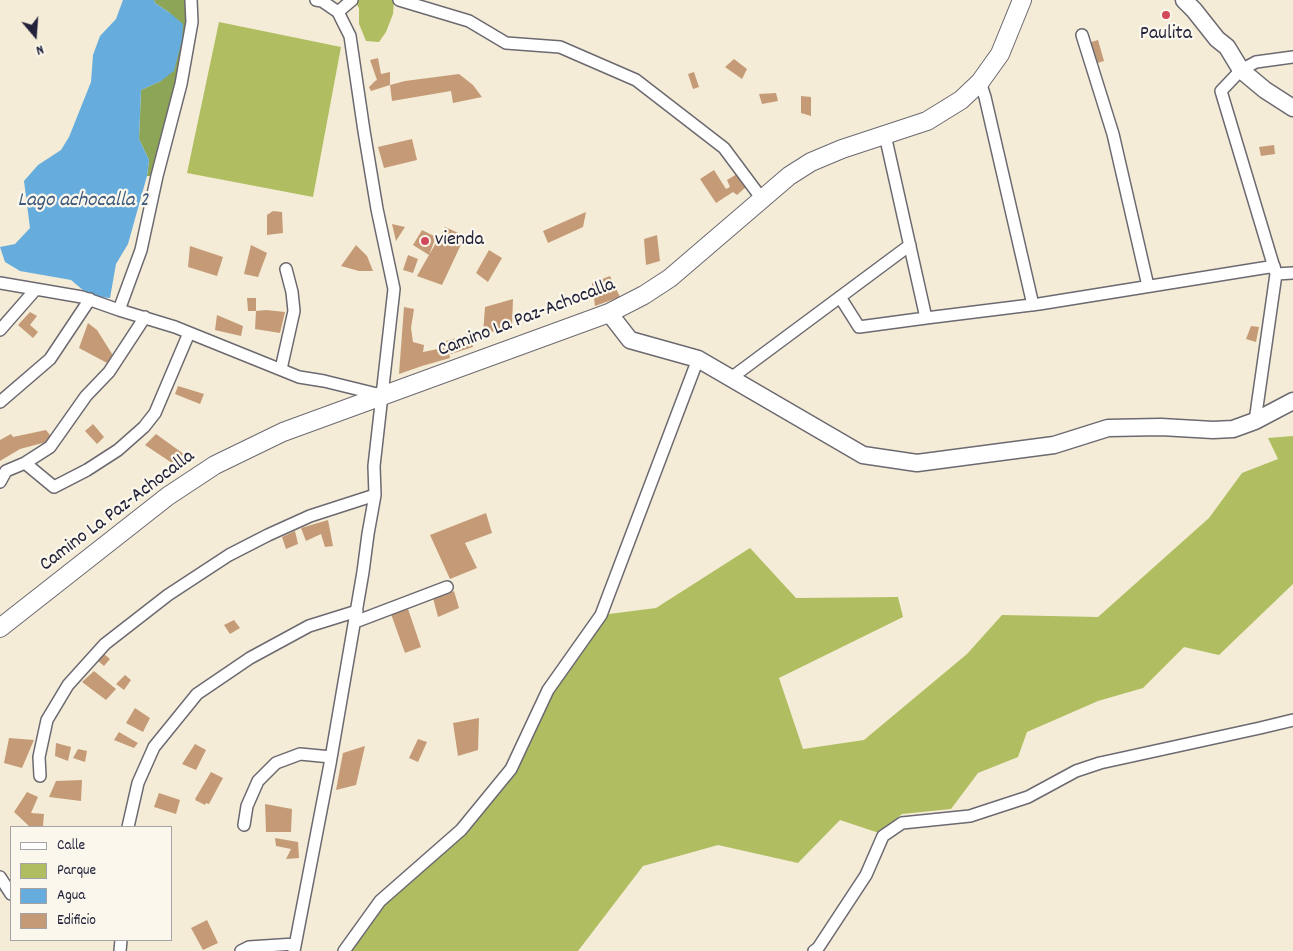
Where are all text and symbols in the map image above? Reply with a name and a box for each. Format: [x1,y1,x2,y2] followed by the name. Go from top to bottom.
[1160,9,1172,21] marker: Paulita
[10,10,60,60] north arrow
[1140,23,1192,47] place label: Paulita
[33,39,46,60] text: N
[17,189,149,215] water label: Lago achocalla 2
[435,229,484,253] place label: vienda
[419,235,431,247] marker: vienda
[435,274,619,364] street label: Camino La Paz-Achocalla
[36,446,200,578] street label: Camino La Paz-Achocalla
[10,826,172,941] legend
[57,835,85,857] text: Calle
[57,860,96,882] text: Parque
[57,885,85,907] text: Agua
[57,910,96,932] text: Edificio

